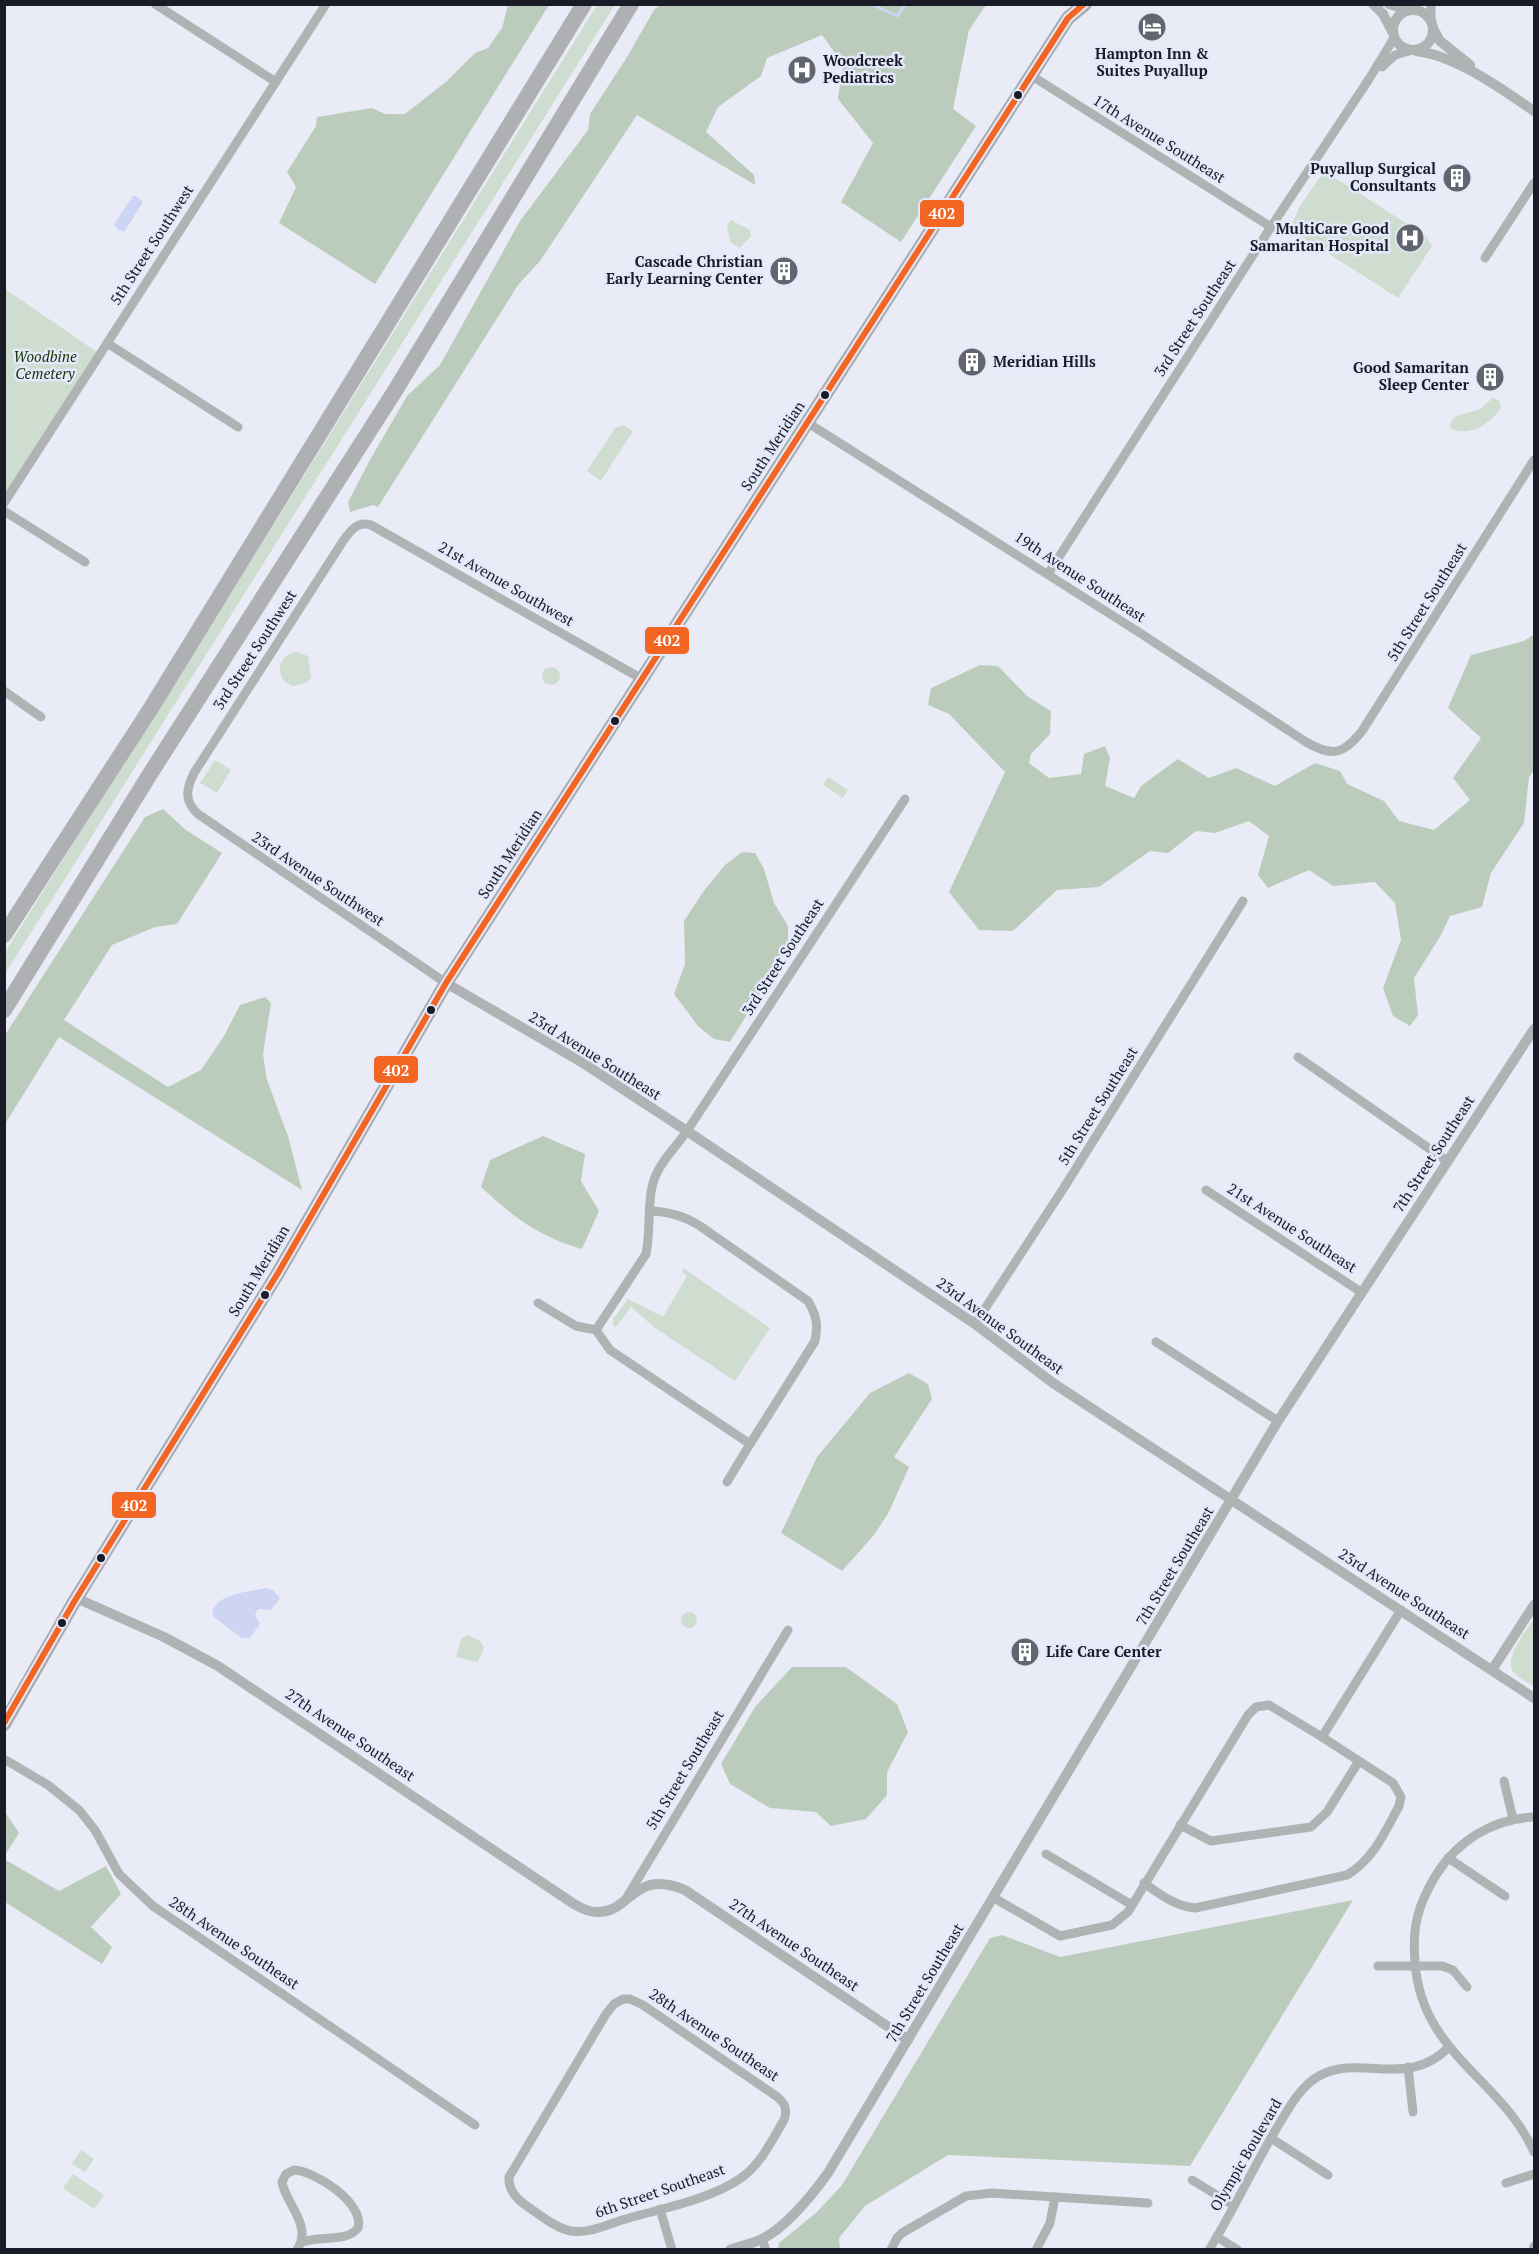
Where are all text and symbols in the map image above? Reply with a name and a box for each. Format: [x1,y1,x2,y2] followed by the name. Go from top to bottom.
[1136,11,1168,43] hotel icon: Hampton Inn & Suites Puyallup
[1095,43,1209,80] place label: Hampton Inn & Suites Puyallup
[823,50,903,87] place label: Woodcreek Pediatrics
[786,54,818,86] hospital icon: Woodcreek Pediatrics
[1012,89,1024,101] unlabelled marker
[1090,89,1230,187] street label: 17th Avenue Southeast
[1310,158,1436,195] place label: Puyallup Surgical Consultants
[1441,162,1473,194] building icon: Puyallup Surgical Consultants
[105,180,198,308] street label: 5th Street Southwest
[919,199,965,228] line badge: 402
[928,202,956,224] text: 402
[1250,218,1389,255] place label: MultiCare Good Samaritan Hospital
[1394,222,1426,254] hospital icon: MultiCare Good Samaritan Hospital
[606,251,764,288] place label: Cascade Christian Early Learning Center
[768,255,800,287] building icon: Cascade Christian Early Learning Center
[1149,255,1240,380] street label: 3rd Street Southeast
[13,346,77,383] park label: Woodbine Cemetery
[956,346,988,378] building icon: Meridian Hills
[993,351,1096,371] place label: Meridian Hills
[1353,357,1470,394] place label: Good Samaritan Sleep Center
[1474,361,1506,393] building icon: Good Samaritan Sleep Center
[819,389,831,401] unlabelled marker
[736,397,809,494] street label: South Meridian
[1011,526,1150,626] street label: 19th Avenue Southeast
[435,536,578,630] street label: 21st Avenue Southwest
[1382,538,1471,665] street label: 5th Street Southeast
[208,585,301,713] street label: 3rd Street Southwest
[644,626,690,655] line badge: 402
[653,629,681,651] text: 402
[609,715,621,727] unlabelled marker
[473,805,546,902] street label: South Meridian
[248,826,389,930] street label: 23rd Avenue Southwest
[737,894,828,1019] street label: 3rd Street Southeast
[425,1004,437,1016] unlabelled marker
[525,1006,666,1104] street label: 23rd Avenue Southeast
[1053,1042,1142,1169] street label: 5th Street Southeast
[373,1055,419,1084] line badge: 402
[382,1059,410,1081] text: 402
[1388,1091,1479,1216] street label: 7th Street Southeast
[1224,1178,1362,1277] street label: 21st Avenue Southeast
[223,1221,293,1320] street label: South Meridian
[933,1272,1069,1378] street label: 23rd Avenue Southeast
[259,1289,271,1301] unlabelled marker
[111,1491,157,1519] line badge: 402
[120,1494,148,1516] text: 402
[1131,1502,1218,1629] street label: 7th Street Southeast
[1335,1543,1474,1643] street label: 23rd Avenue Southeast
[95,1552,107,1564] unlabelled marker
[56,1617,68,1629] unlabelled marker
[1009,1636,1041,1668] building icon: Life Care Center
[1046,1641,1162,1661] place label: Life Care Center
[282,1683,420,1785] street label: 27th Avenue Southeast
[641,1706,728,1833] street label: 5th Street Southeast
[166,1891,304,1993] street label: 28th Avenue Southeast
[726,1893,864,1995] street label: 27th Avenue Southeast
[881,1919,968,2046] street label: 7th Street Southeast
[646,1983,784,2085] street label: 28th Avenue Southeast
[1205,2095,1286,2214] street label: Olympic Boulevard
[592,2158,728,2222] street label: 6th Street Southeast

